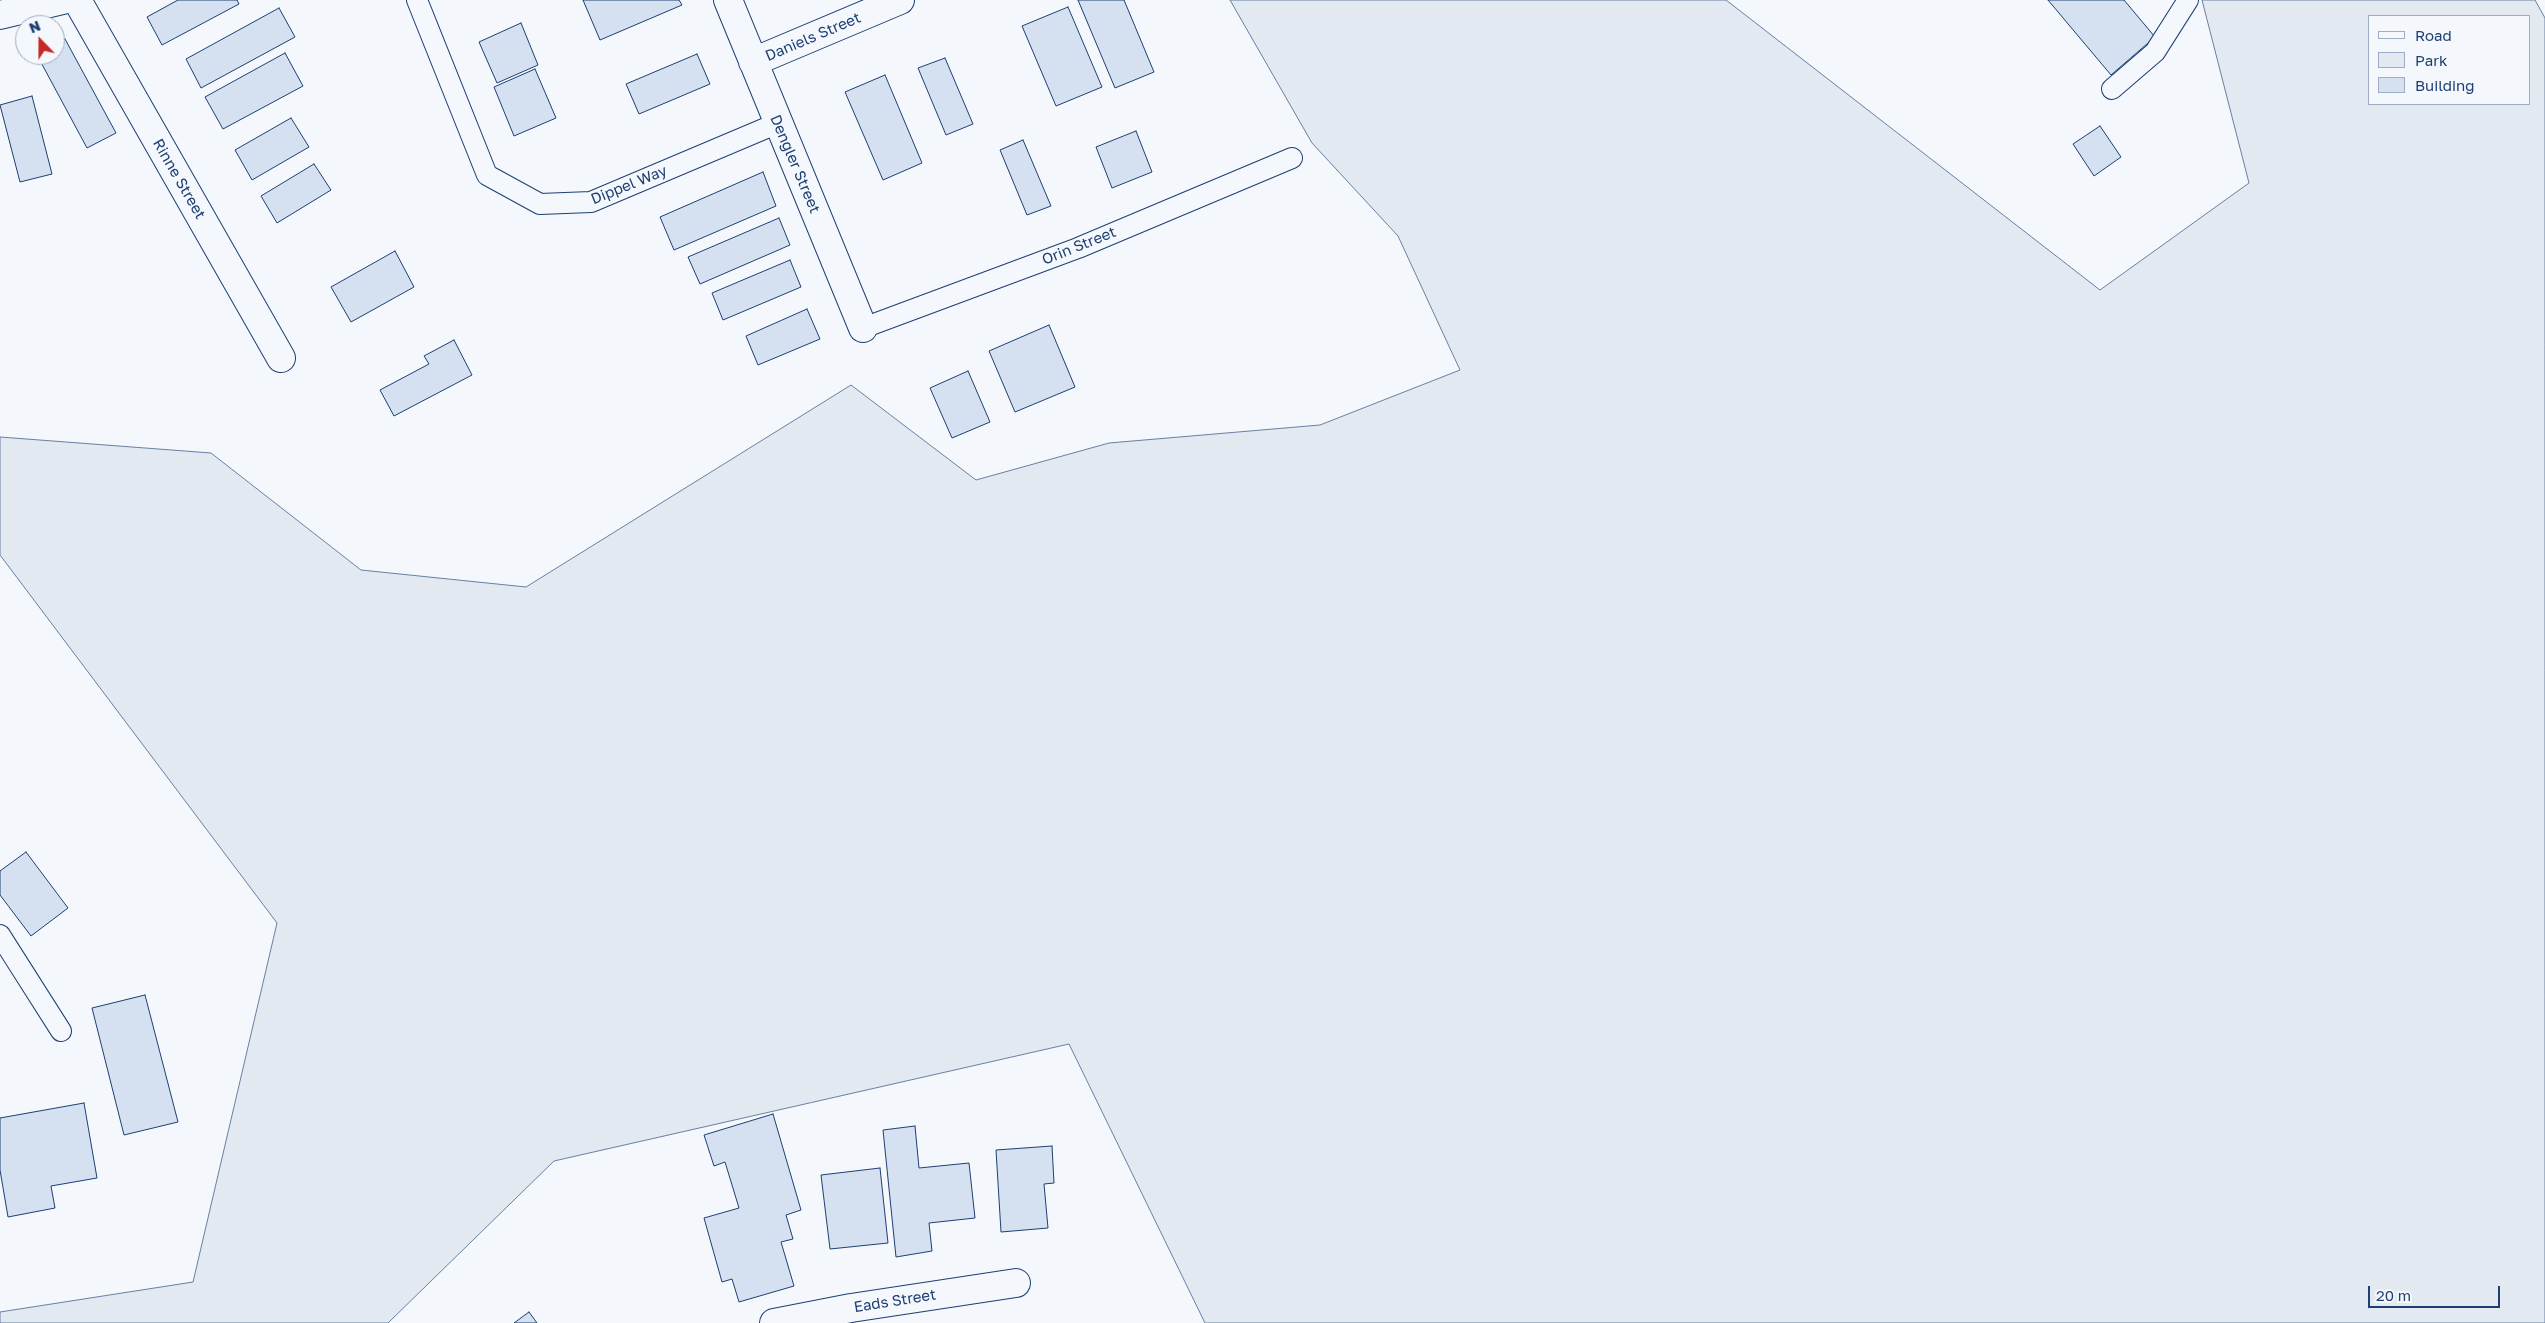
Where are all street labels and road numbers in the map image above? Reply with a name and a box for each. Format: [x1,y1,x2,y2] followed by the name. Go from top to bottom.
[763,9,863,65] street label: Daniels Street
[766,112,824,216] street label: Dengler Street
[149,136,209,222] street label: Rinne Street
[588,162,670,208] street label: Dippel Way
[1039,223,1119,269] street label: Orin Street
[853,1286,937,1316] street label: Eads Street

